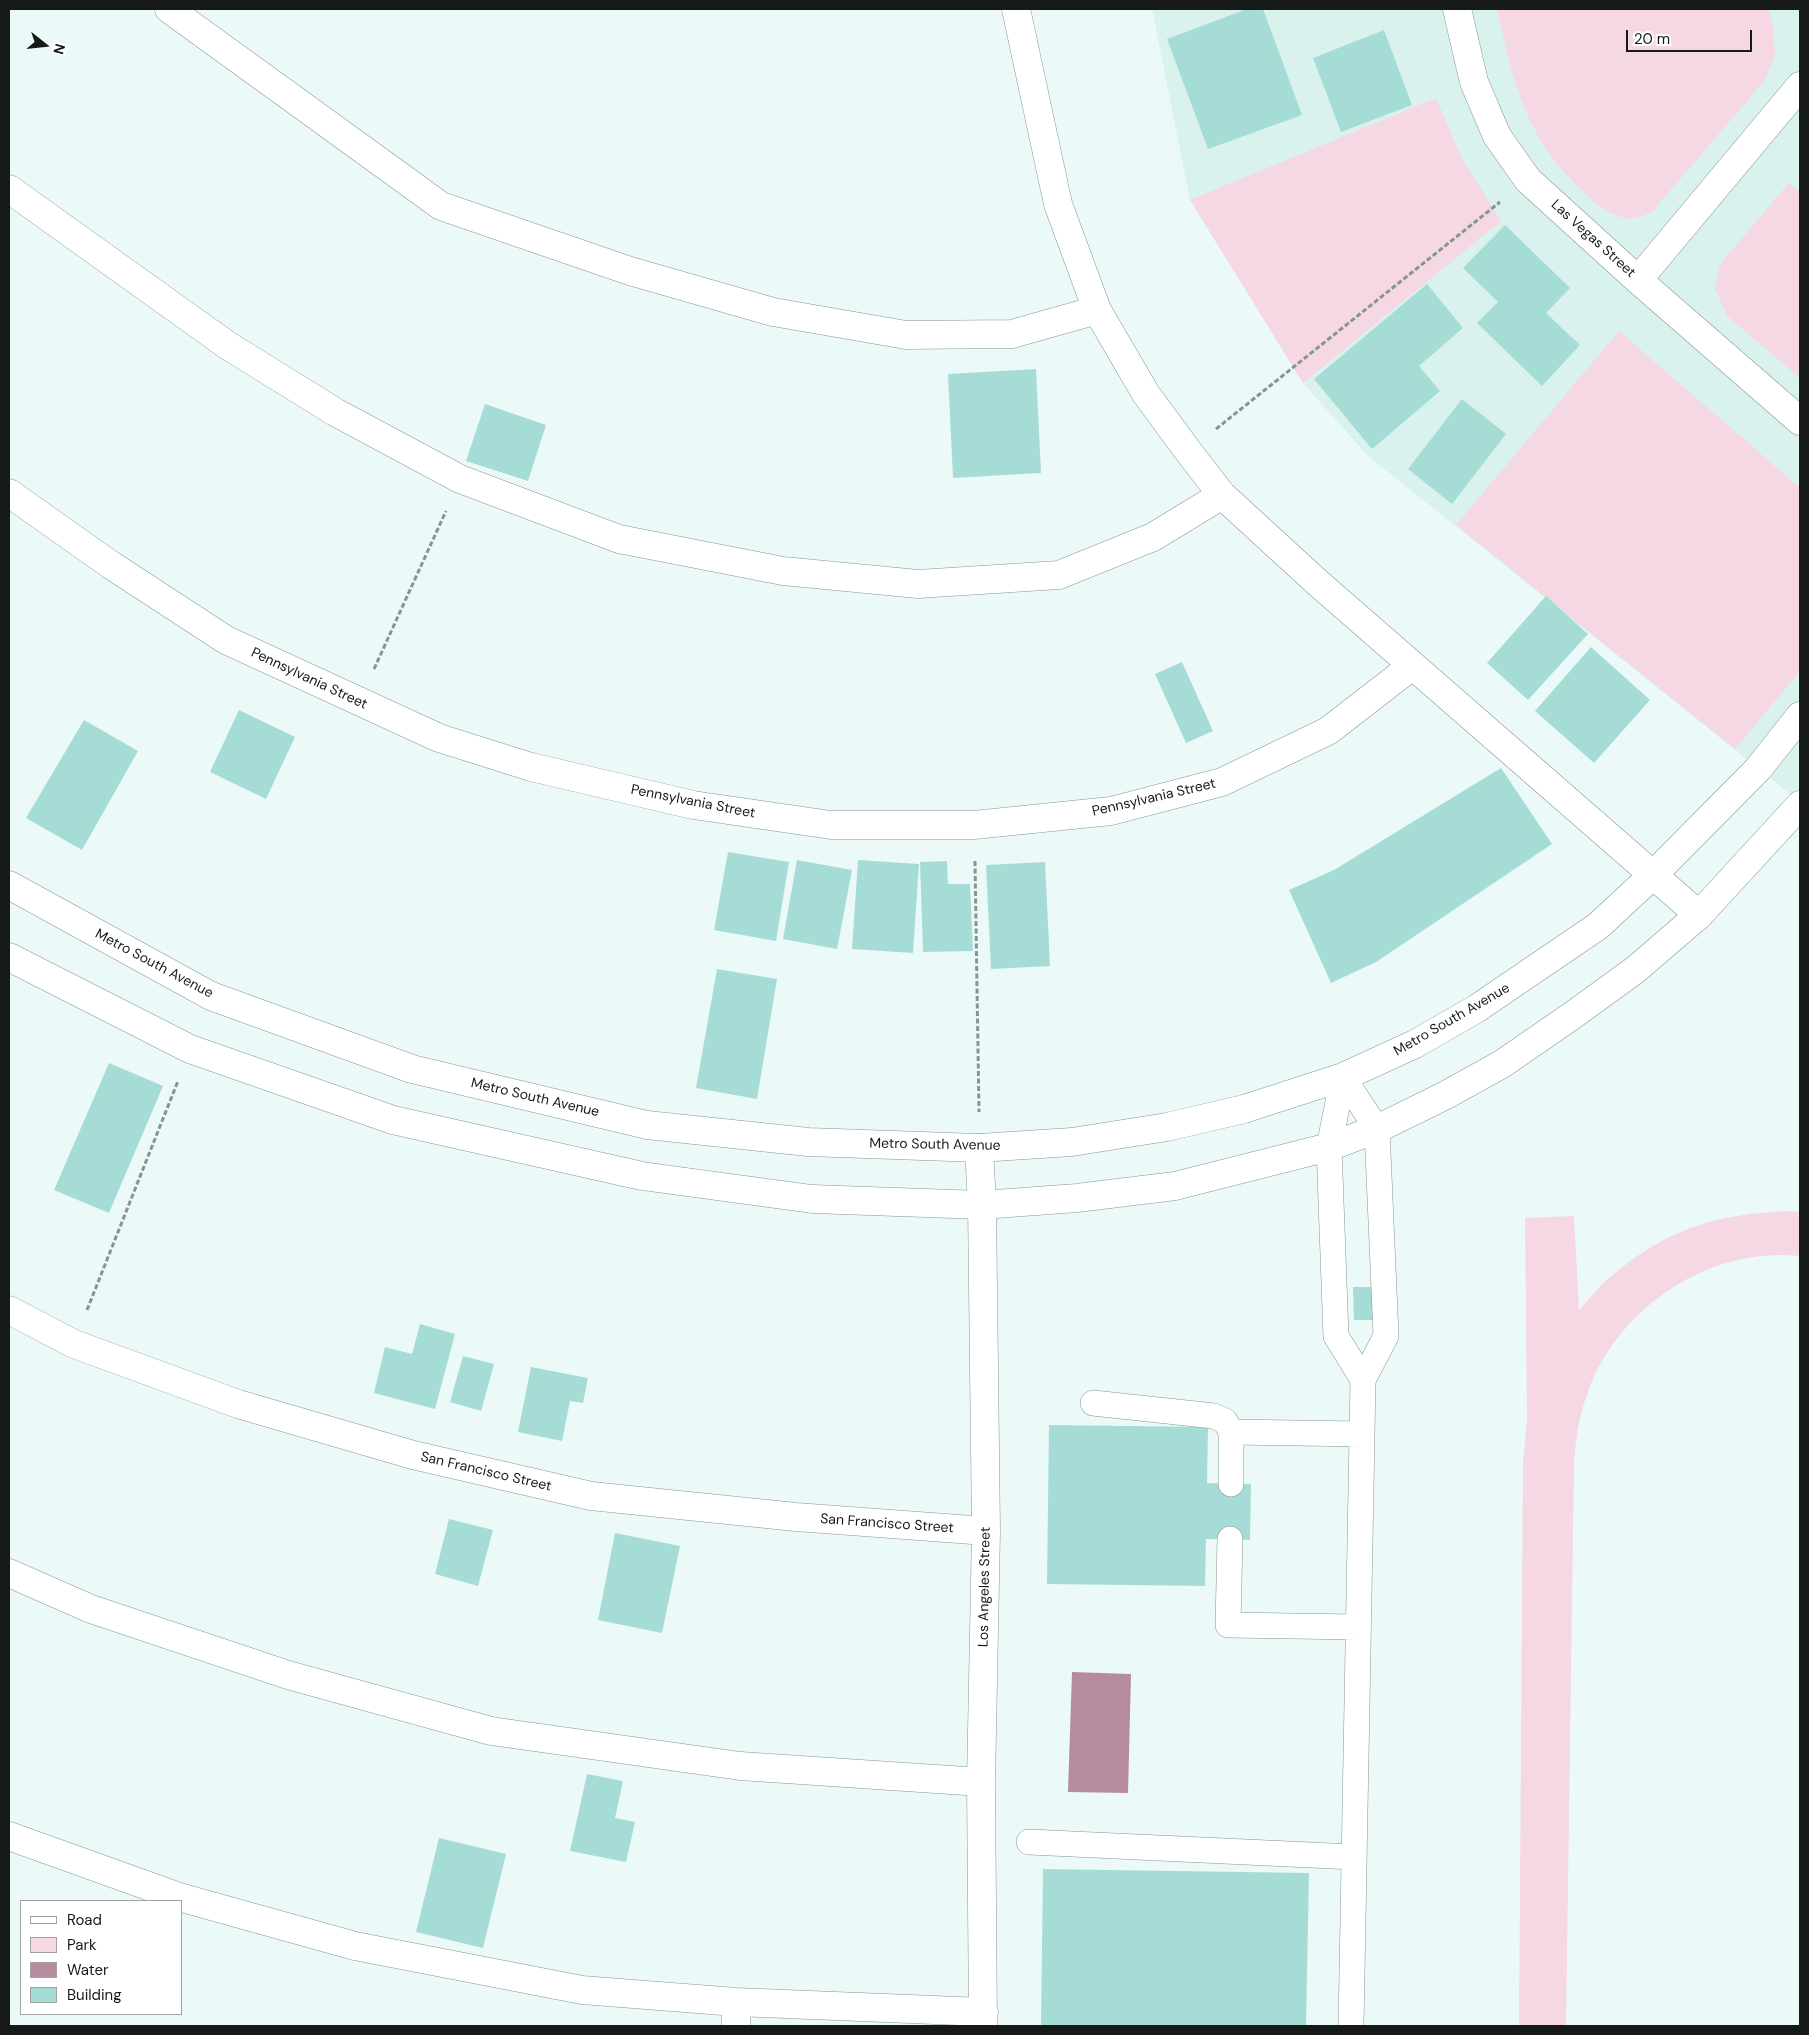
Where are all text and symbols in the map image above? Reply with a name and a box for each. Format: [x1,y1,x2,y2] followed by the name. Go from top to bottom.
[20,20,70,70] north arrow
[1629,20,1755,52] scale bar
[1634,29,1670,49] text: 20 m
[49,42,69,57] text: N
[1547,197,1639,281] street label: Las Vegas Street
[248,645,370,713] street label: Pennsylvania Street
[1091,776,1217,820] street label: Pennsylvania Street
[629,782,757,822] street label: Pennsylvania Street
[92,926,216,1002] street label: Metro South Avenue
[1391,980,1513,1060] street label: Metro South Avenue
[469,1075,601,1121] street label: Metro South Avenue
[869,1135,1001,1155] street label: Metro South Avenue
[419,1449,553,1495] street label: San Francisco Street
[820,1511,954,1537] street label: San Francisco Street
[976,1527,994,1647] street label: Los Angeles Street
[20,1900,182,2015] legend
[67,1910,102,1930] text: Road
[67,1935,97,1955] text: Park
[67,1960,108,1980] text: Water
[67,1985,122,2005] text: Building

